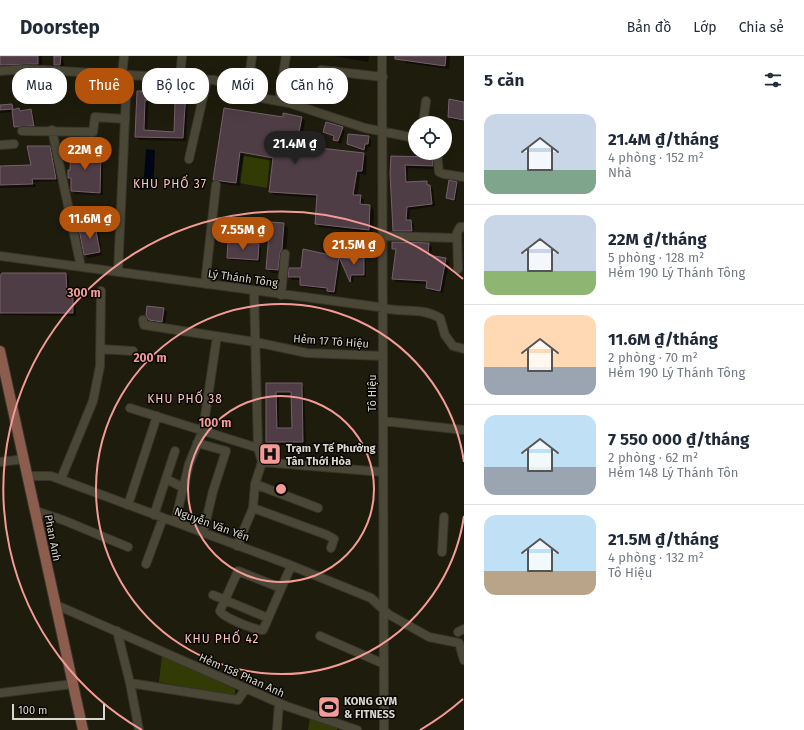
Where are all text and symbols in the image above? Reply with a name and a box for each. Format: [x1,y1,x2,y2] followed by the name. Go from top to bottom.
[20,16,100,39] text: Doorstep
[627,19,671,36] text: Bản đồ
[693,19,717,36] text: Lớp
[739,19,784,36] text: Chia sẻ
[12,68,67,104] chip: Mua
[75,68,134,104] chip: Thuê
[142,68,209,104] chip: Bộ lọc
[217,68,268,104] chip: Mới
[276,68,348,104] chip: Căn hộ
[762,69,784,91] icon: filters
[484,70,524,91] text: 5 căn
[408,116,452,160] map controls
[408,116,452,160] button: locate
[608,129,719,150] text: 21.4M ₫/tháng
[516,130,564,178] icon: home
[258,131,332,165] pin: 21.4M ₫
[273,136,317,151] text: 21.4M ₫
[57,137,113,171] pin: 22M ₫
[68,142,102,157] text: 22M ₫
[608,150,704,165] text: 4 phòng · 152 m²
[608,165,632,180] text: Nhà
[133,174,207,191] district label: KHU PHỐ 37
[53,206,127,240] pin: 11.6M ₫
[68,211,112,226] text: 11.6M ₫
[206,217,280,251] pin: 7.55M ₫
[221,222,265,237] text: 7.55M ₫
[608,229,707,250] text: 22M ₫/tháng
[516,231,564,279] icon: home
[317,232,391,266] pin: 21.5M ₫
[332,237,376,252] text: 21.5M ₫
[608,250,704,265] text: 5 phòng · 128 m²
[608,265,745,280] text: Hẻm 190 Lý Thánh Tông
[207,267,279,290] street label: Lý Thánh Tông
[66,286,101,300] text: 300 m
[608,329,718,350] text: 11.6M ₫/tháng
[516,331,564,379] icon: home
[293,332,369,351] street label: Hẻm 17 Tô Hiệu
[608,350,698,365] text: 2 phòng · 70 m²
[133,351,167,365] text: 200 m
[608,365,745,380] text: Hẻm 190 Lý Thánh Tông
[366,374,379,412] street label: Tô Hiệu
[147,389,223,406] district label: KHU PHỐ 38
[199,416,231,430] text: 100 m
[608,429,750,450] text: 7 550 000 ₫/tháng
[516,431,564,479] icon: home
[257,441,283,467] hospital icon: Trạm Y Tế Phường Tân Thới Hòa
[286,442,377,468] place label: Trạm Y Tế Phường Tân Thới Hòa
[608,450,698,465] text: 2 phòng · 62 m²
[608,465,738,480] text: Hẻm 148 Lý Thánh Tôn
[274,482,288,496] centre of rings
[172,505,251,544] street label: Nguyễn Văn Yến
[42,514,63,562] street label: Phan Anh
[608,529,719,550] text: 21.5M ₫/tháng
[516,531,564,579] icon: home
[608,550,704,565] text: 4 phòng · 132 m²
[608,565,652,580] text: Tô Hiệu
[184,629,260,646] district label: KHU PHỐ 42
[197,651,287,700] street label: Hẻm 158 Phan Anh
[316,694,342,720] sports icon: KONG GYM & FITNESS
[344,695,397,721] place label: KONG GYM & FITNESS
[12,702,105,721] scale bar
[18,704,47,717] text: 100 m

